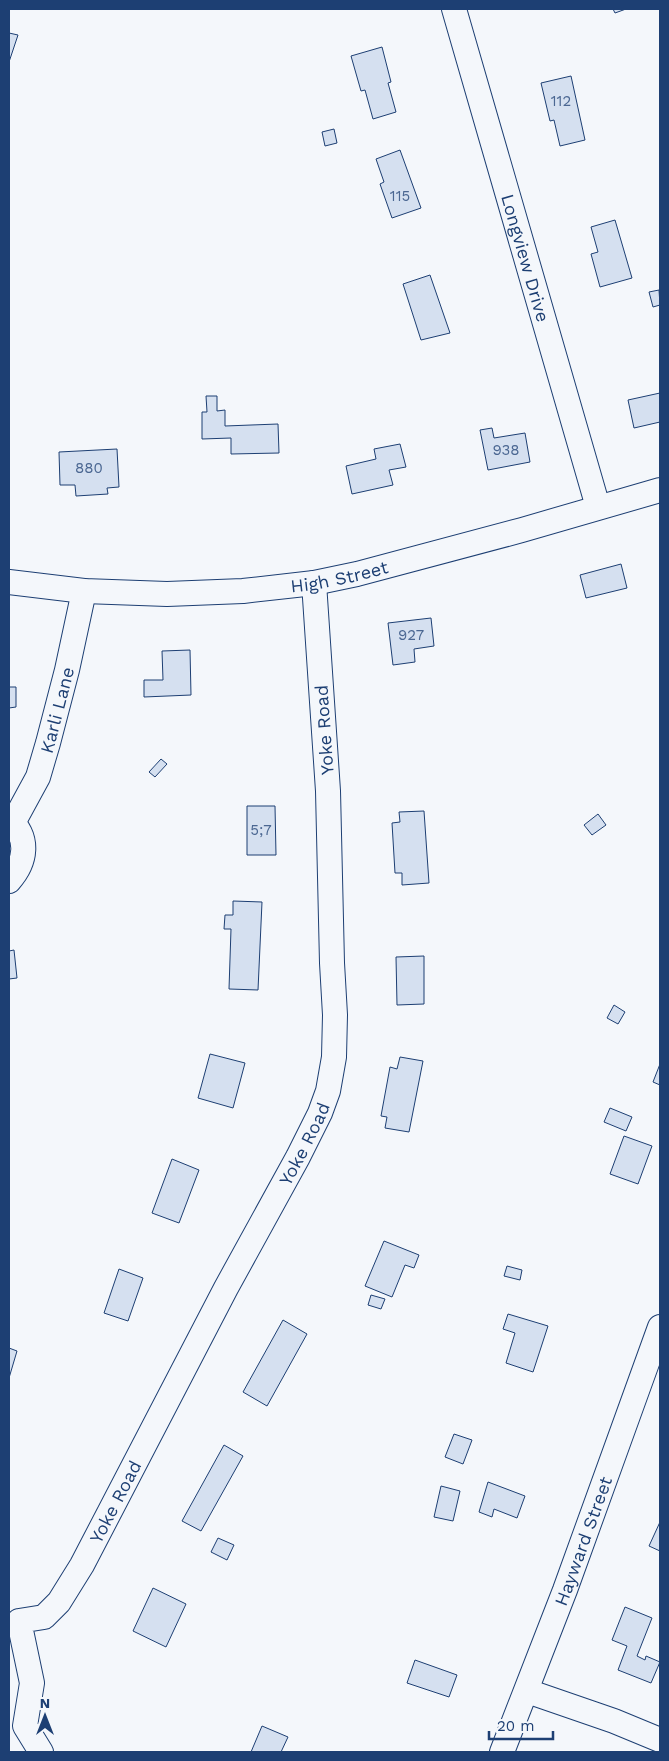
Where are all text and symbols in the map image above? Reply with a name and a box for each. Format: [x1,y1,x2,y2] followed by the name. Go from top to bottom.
[551,92,571,110] house number: 112
[390,187,410,205] house number: 115
[498,191,554,324] street label: Longview Drive
[493,441,519,459] house number: 938
[75,459,103,477] house number: 880
[289,556,391,596] street label: High Street
[398,626,424,644] house number: 927
[35,665,78,755] street label: Karli Lane
[310,684,338,776] street label: Yoke Road
[250,821,272,839] house number: 5;7
[274,1099,334,1189] street label: Yoke Road
[85,1457,145,1546] street label: Yoke Road
[550,1473,616,1608] street label: Hayward Street
[20,1691,70,1741] north arrow
[40,1695,50,1711] text: N
[489,1708,553,1740] scale bar
[497,1717,535,1735] text: 20 m

